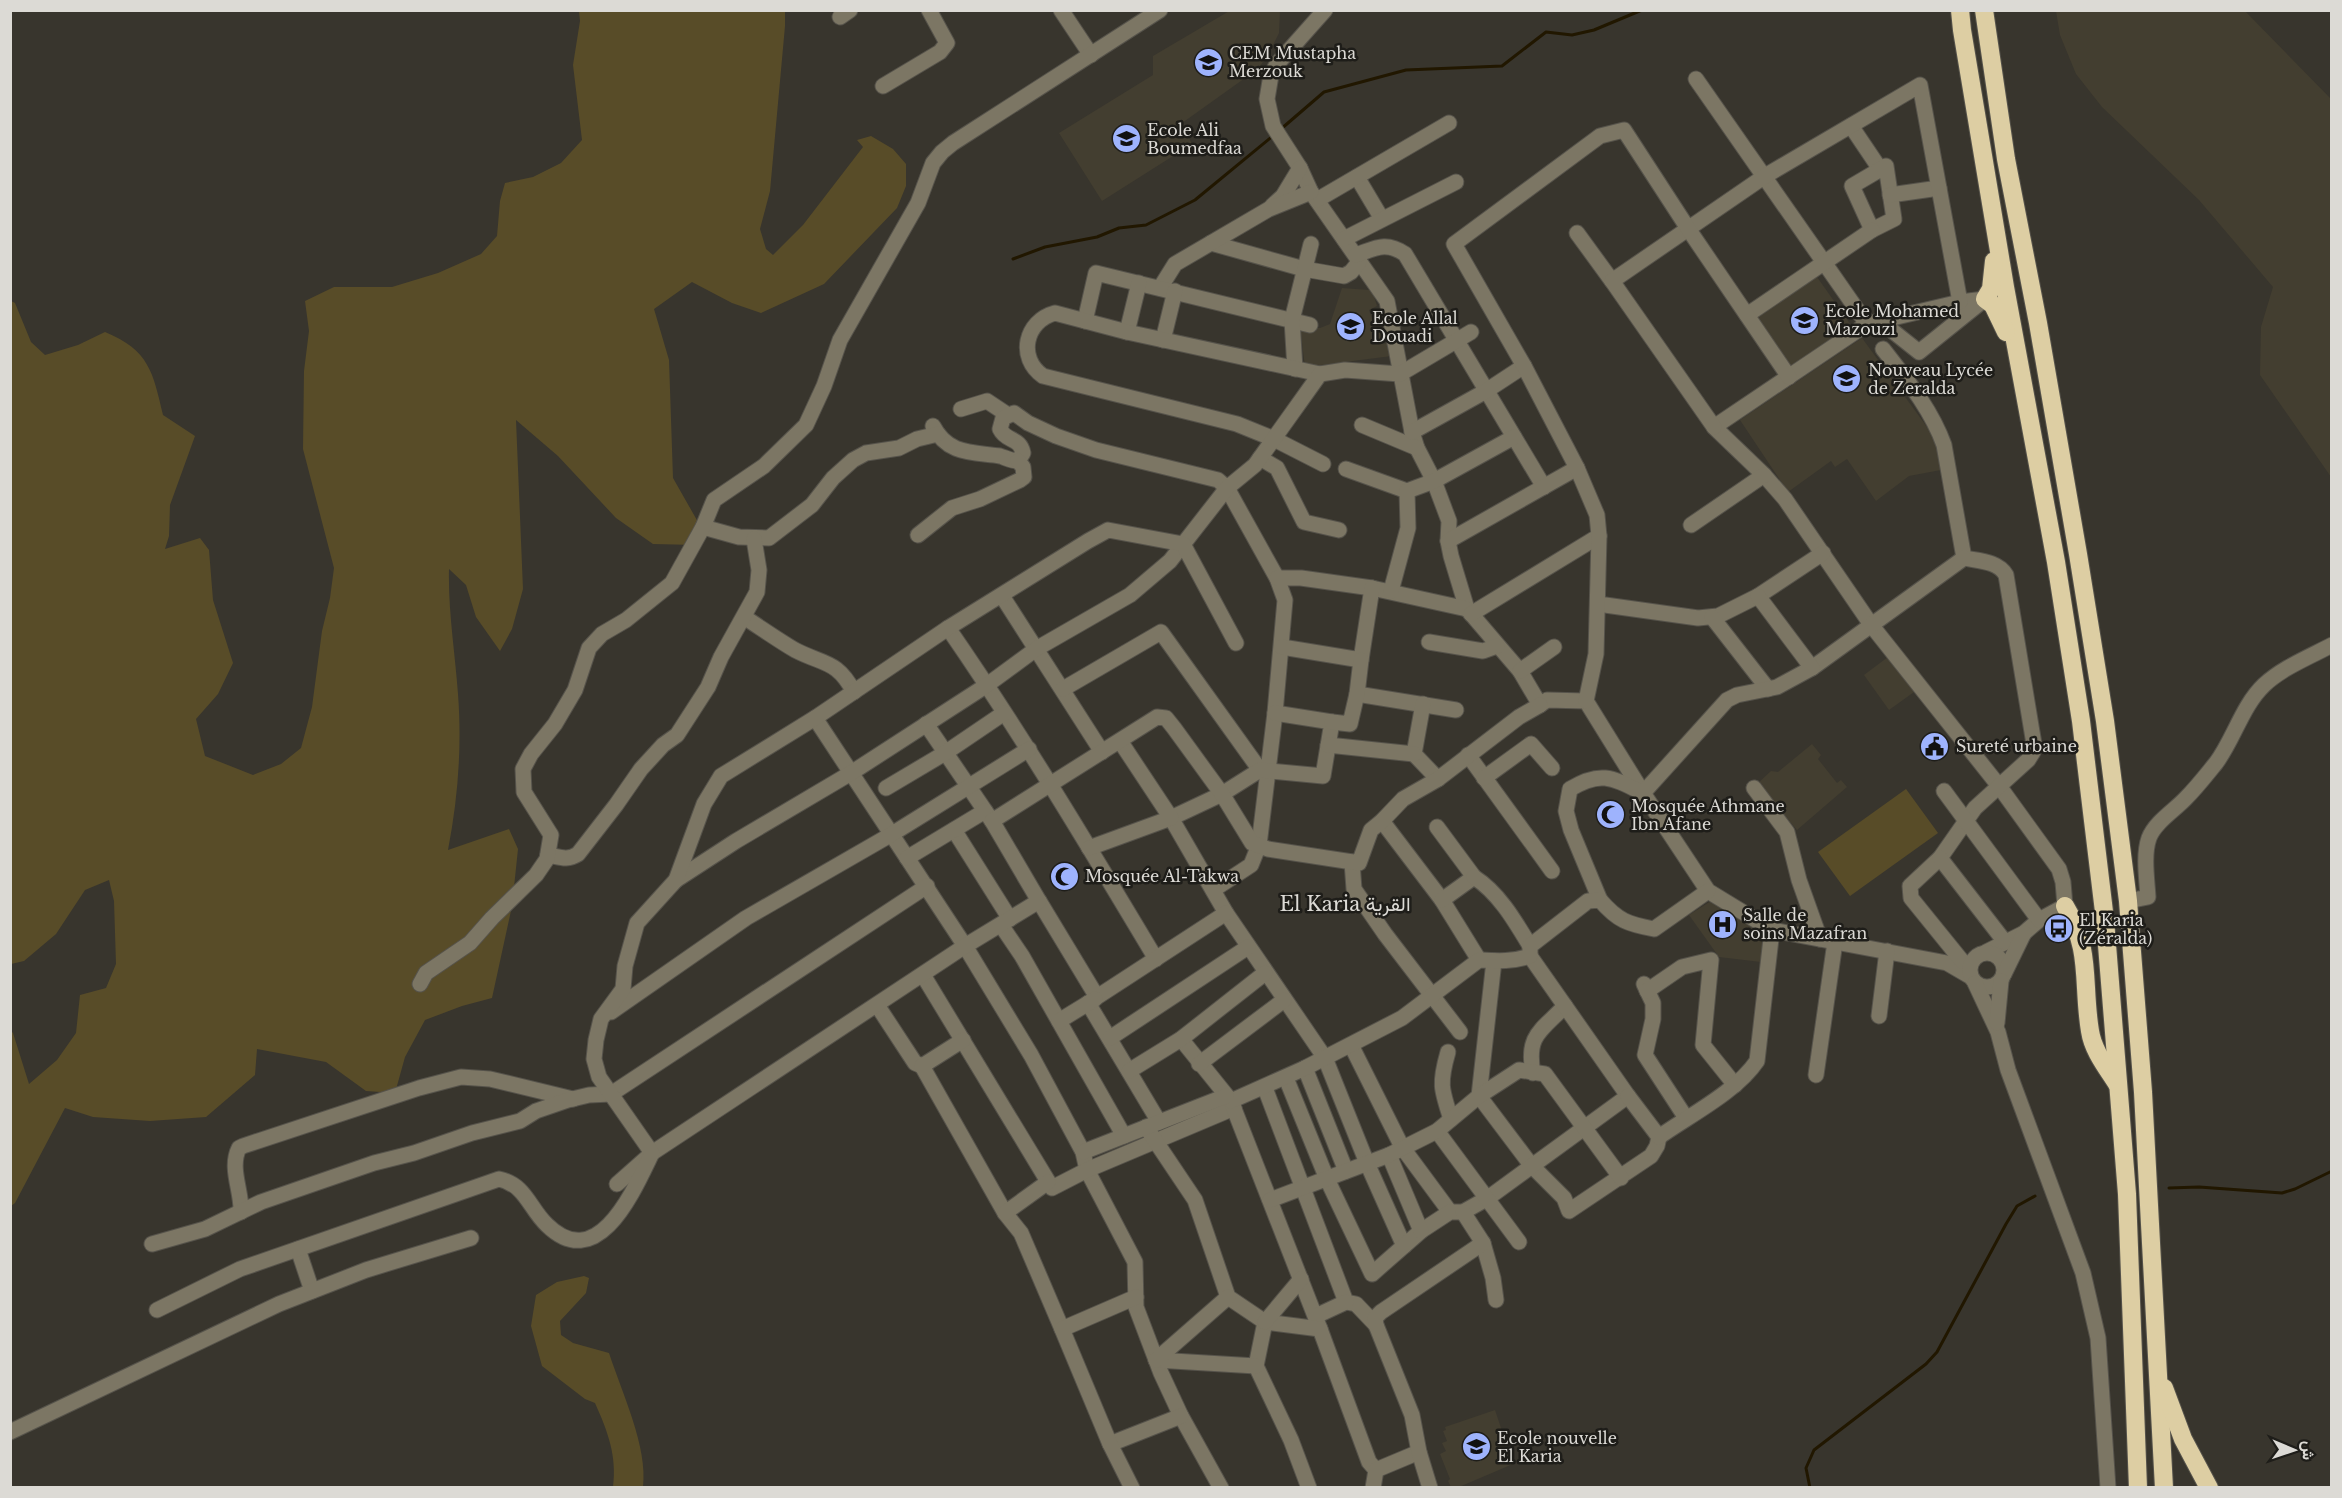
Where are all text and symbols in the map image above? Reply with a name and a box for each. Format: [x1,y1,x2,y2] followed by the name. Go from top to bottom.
[1229,43,1356,81] place label: CEM Mustapha Merzouk
[1192,46,1224,78] school or university icon: CEM Mustapha Merzouk
[1147,120,1242,158] place label: Ecole Ali Boumedfaa
[1110,123,1142,155] school or university icon: Ecole Ali Boumedfaa
[1825,301,1959,339] place label: Ecole Mohamed Mazouzi
[1788,304,1820,336] school or university icon: Ecole Mohamed Mazouzi
[1372,308,1458,346] place label: Ecole Allal Douadi
[1335,311,1367,343] school or university icon: Ecole Allal Douadi
[1868,360,1993,398] place label: Nouveau Lycée de Zeralda
[1831,363,1863,395] school or university icon: Nouveau Lycée de Zeralda
[1919,730,1951,762] public building icon: Sureté urbaine
[1956,736,2077,756] place label: Sureté urbaine
[1631,796,1785,834] place label: Mosquée Athmane Ibn Afane
[1594,799,1626,831] mosque icon: Mosquée Athmane Ibn Afane
[1048,860,1080,892] mosque icon: Mosquée Al-Takwa
[1085,866,1239,886] place label: Mosquée Al-Takwa
[1279,892,1411,917] district label: El Karia القرية
[1743,905,1867,943] place label: Salle de soins Mazafran
[1706,908,1738,940] hospital icon: Salle de soins Mazafran
[2079,910,2152,948] place label: El Karia (Zéralda)
[2042,913,2074,945] bus stop icon: El Karia (Zéralda)
[2264,1420,2324,1480] north arrow
[1497,1428,1617,1466] place label: Ecole nouvelle El Karia
[1460,1431,1492,1463] school or university icon: Ecole nouvelle El Karia
[2299,1441,2319,1460] text: ش

